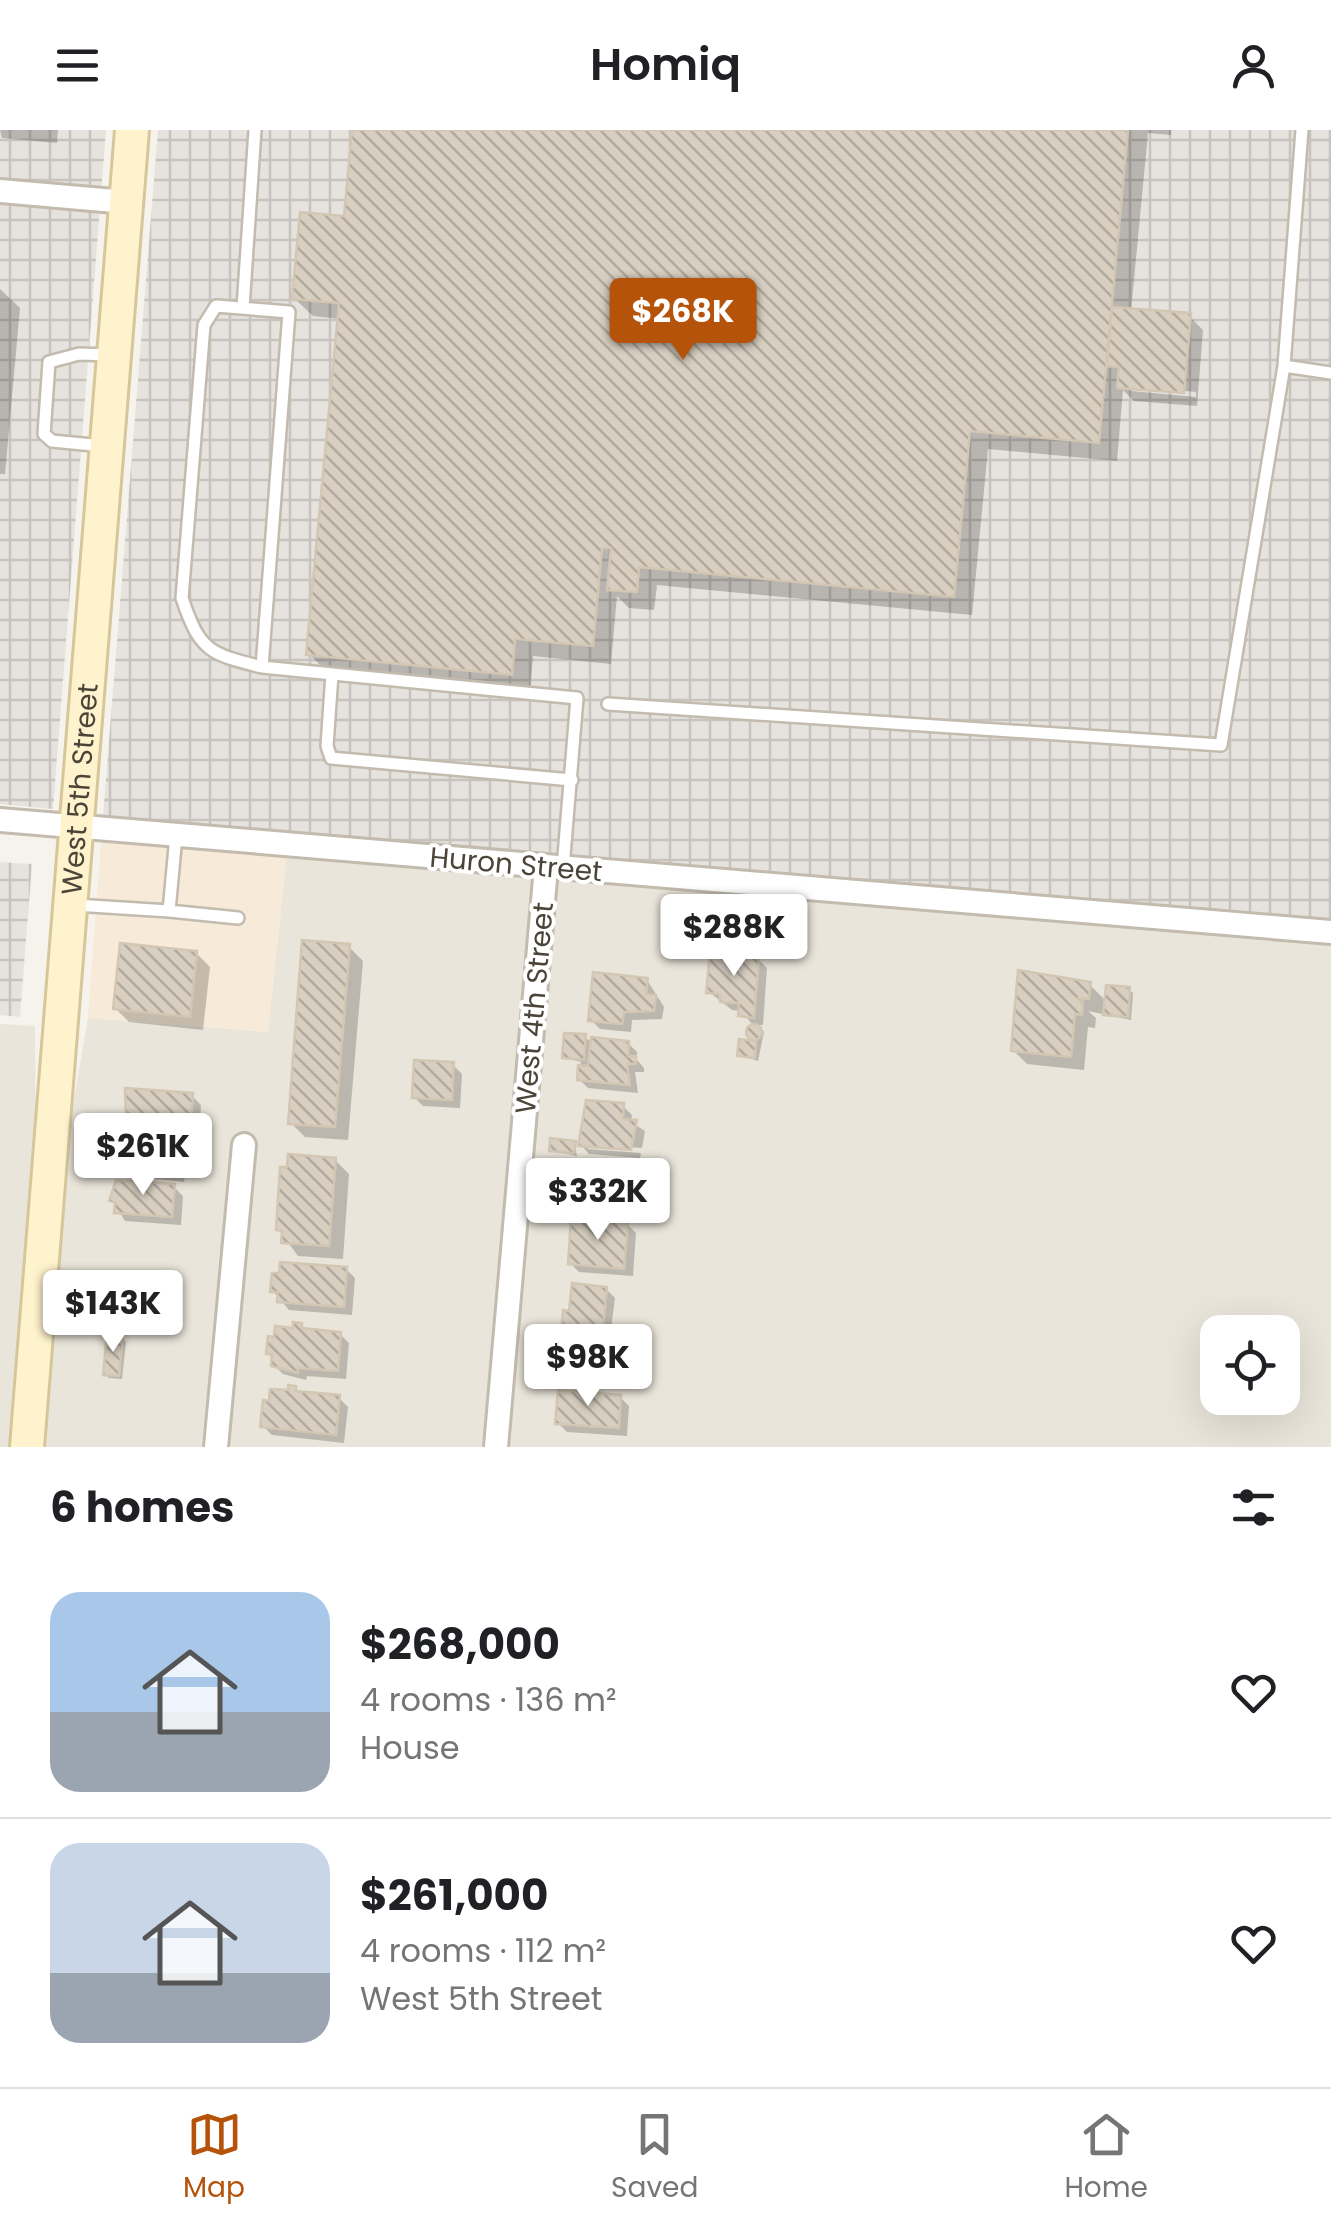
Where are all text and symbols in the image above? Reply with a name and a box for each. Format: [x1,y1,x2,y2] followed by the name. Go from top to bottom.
[590,33,741,96] text: Homiq
[50,38,105,93] icon: menu
[1226,38,1281,93] icon: person
[613,278,753,363] pin: $268K
[632,288,734,333] text: $268K
[52,682,108,896] street label: West 5th Street
[428,838,604,891] street label: Huron Street
[664,894,804,979] pin: $288K
[506,901,563,1115] street label: West 4th Street
[682,904,786,949] text: $288K
[73,1113,213,1198] pin: $261K
[96,1123,190,1168] text: $261K
[528,1158,668,1243] pin: $332K
[548,1168,648,1213] text: $332K
[43,1270,183,1355] pin: $143K
[65,1280,161,1325] text: $143K
[1200,1315,1300,1415] map controls
[1200,1315,1300,1415] button: locate
[529,1324,647,1409] pin: $98K
[546,1334,630,1379] text: $98K
[50,1478,235,1537] text: 6 homes
[1226,1480,1281,1535] icon: filters
[360,1615,560,1674] text: $268,000
[130,1632,250,1752] icon: home
[1226,1665,1281,1720] icon: heart
[360,1677,617,1722] text: 4 rooms · 136 m²
[360,1725,460,1770] text: House
[360,1866,548,1925] text: $261,000
[130,1883,250,2003] icon: home
[1226,1916,1281,1971] icon: heart
[360,1928,606,1973] text: 4 rooms · 112 m²
[360,1976,602,2021] text: West 5th Street
[183,2107,245,2209] tab: Map
[611,2107,698,2209] tab: Saved
[1064,2107,1148,2209] tab: Home

